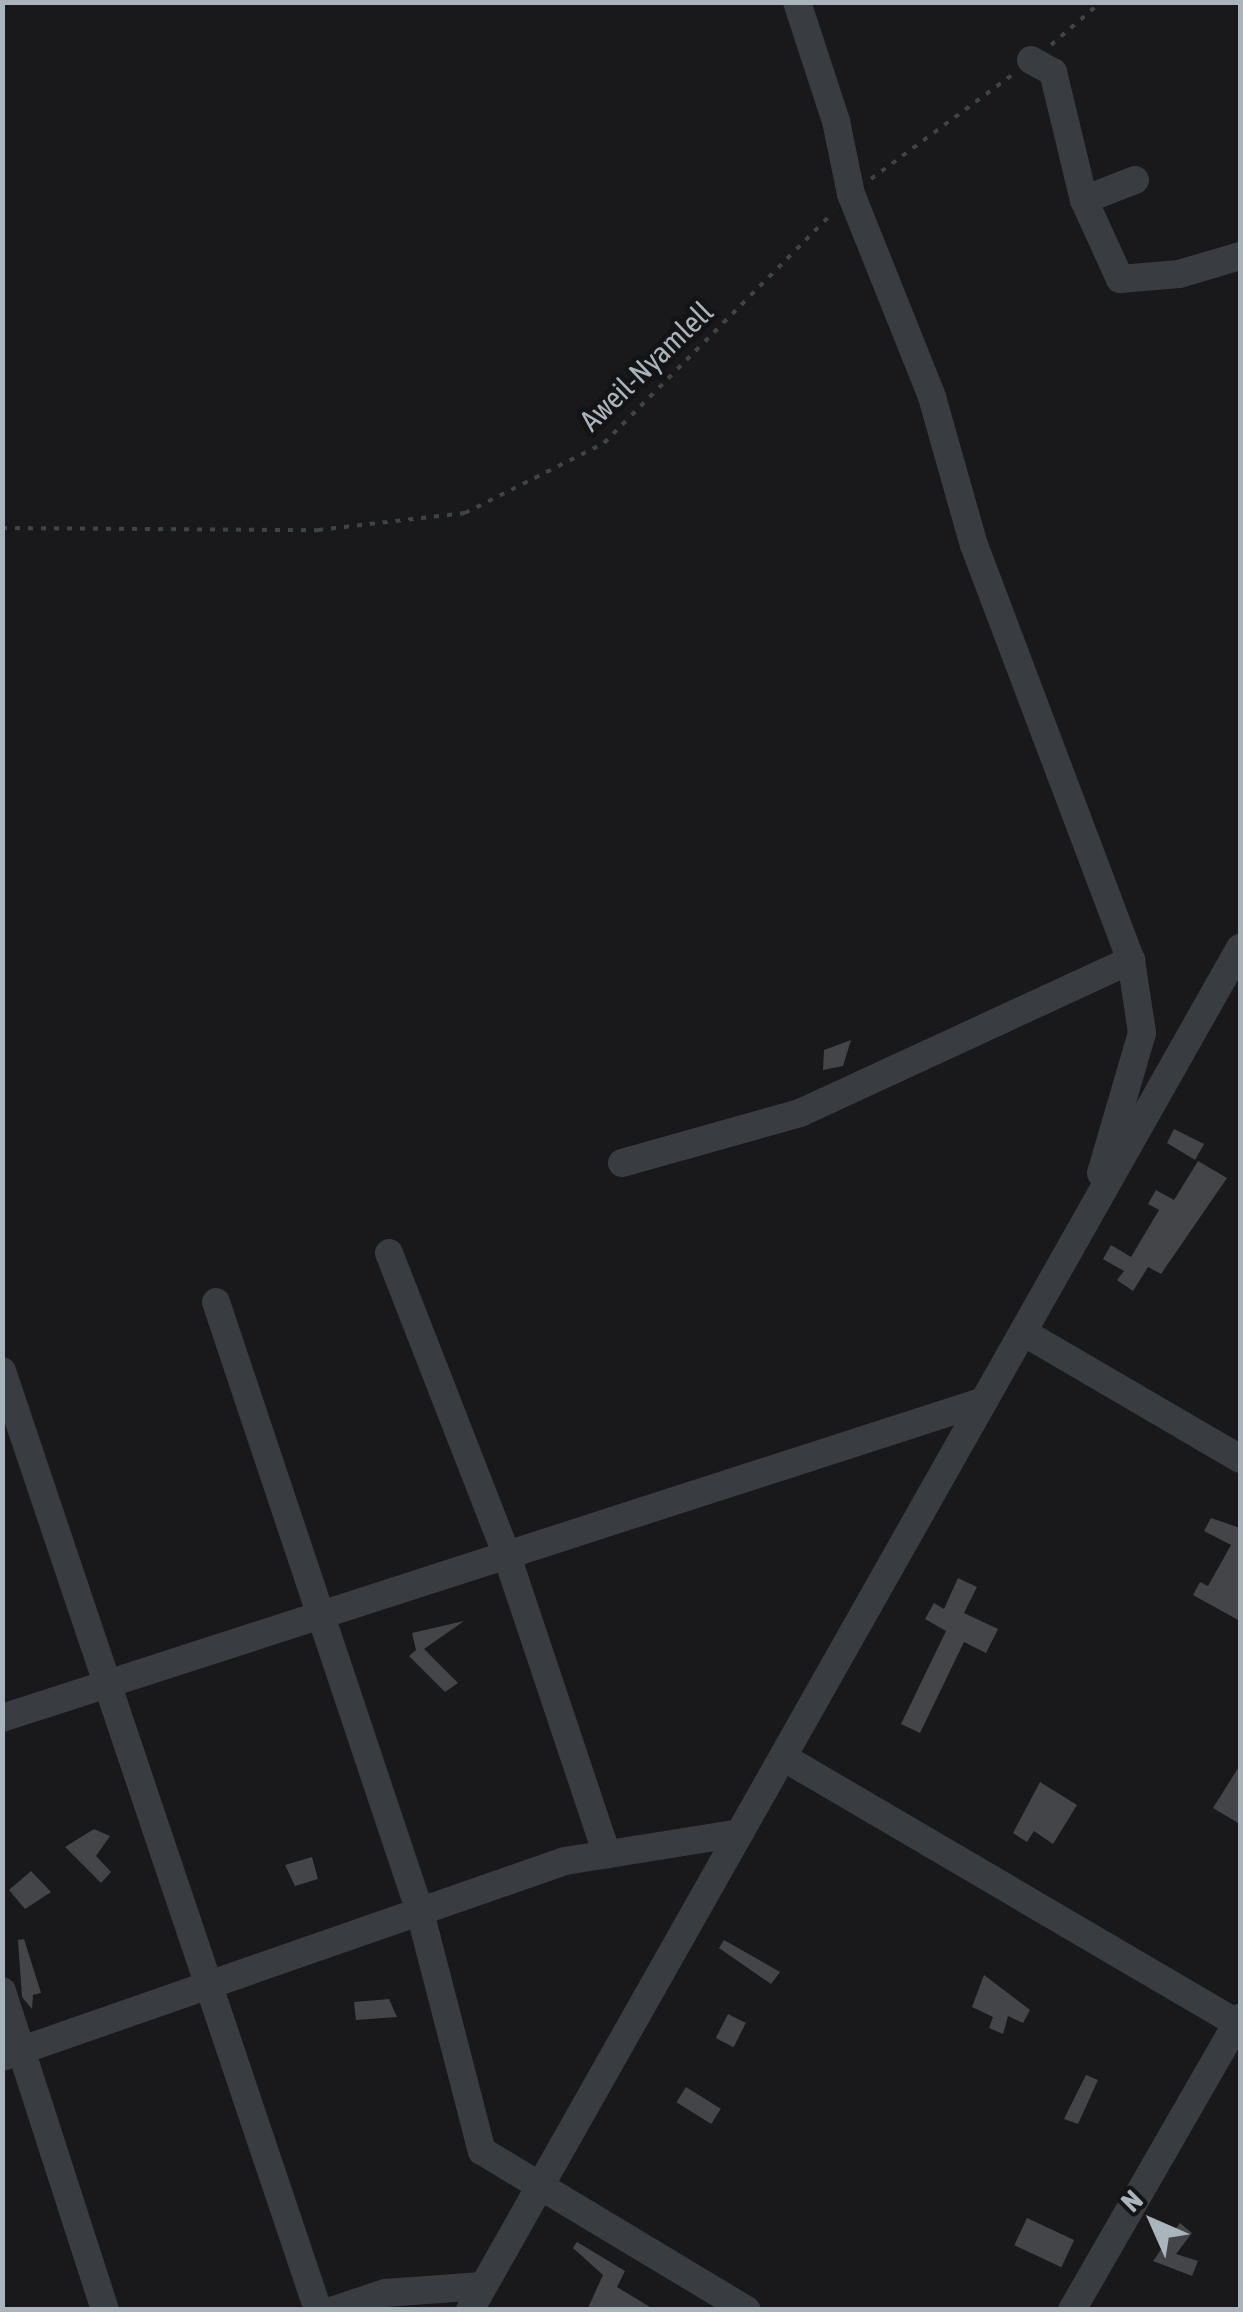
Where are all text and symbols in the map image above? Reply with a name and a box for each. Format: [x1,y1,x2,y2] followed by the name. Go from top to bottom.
[572,294,720,438] street label: Aweil-Nyamlell
[1103,2172,1203,2272] north arrow
[1115,2184,1149,2218] text: N

